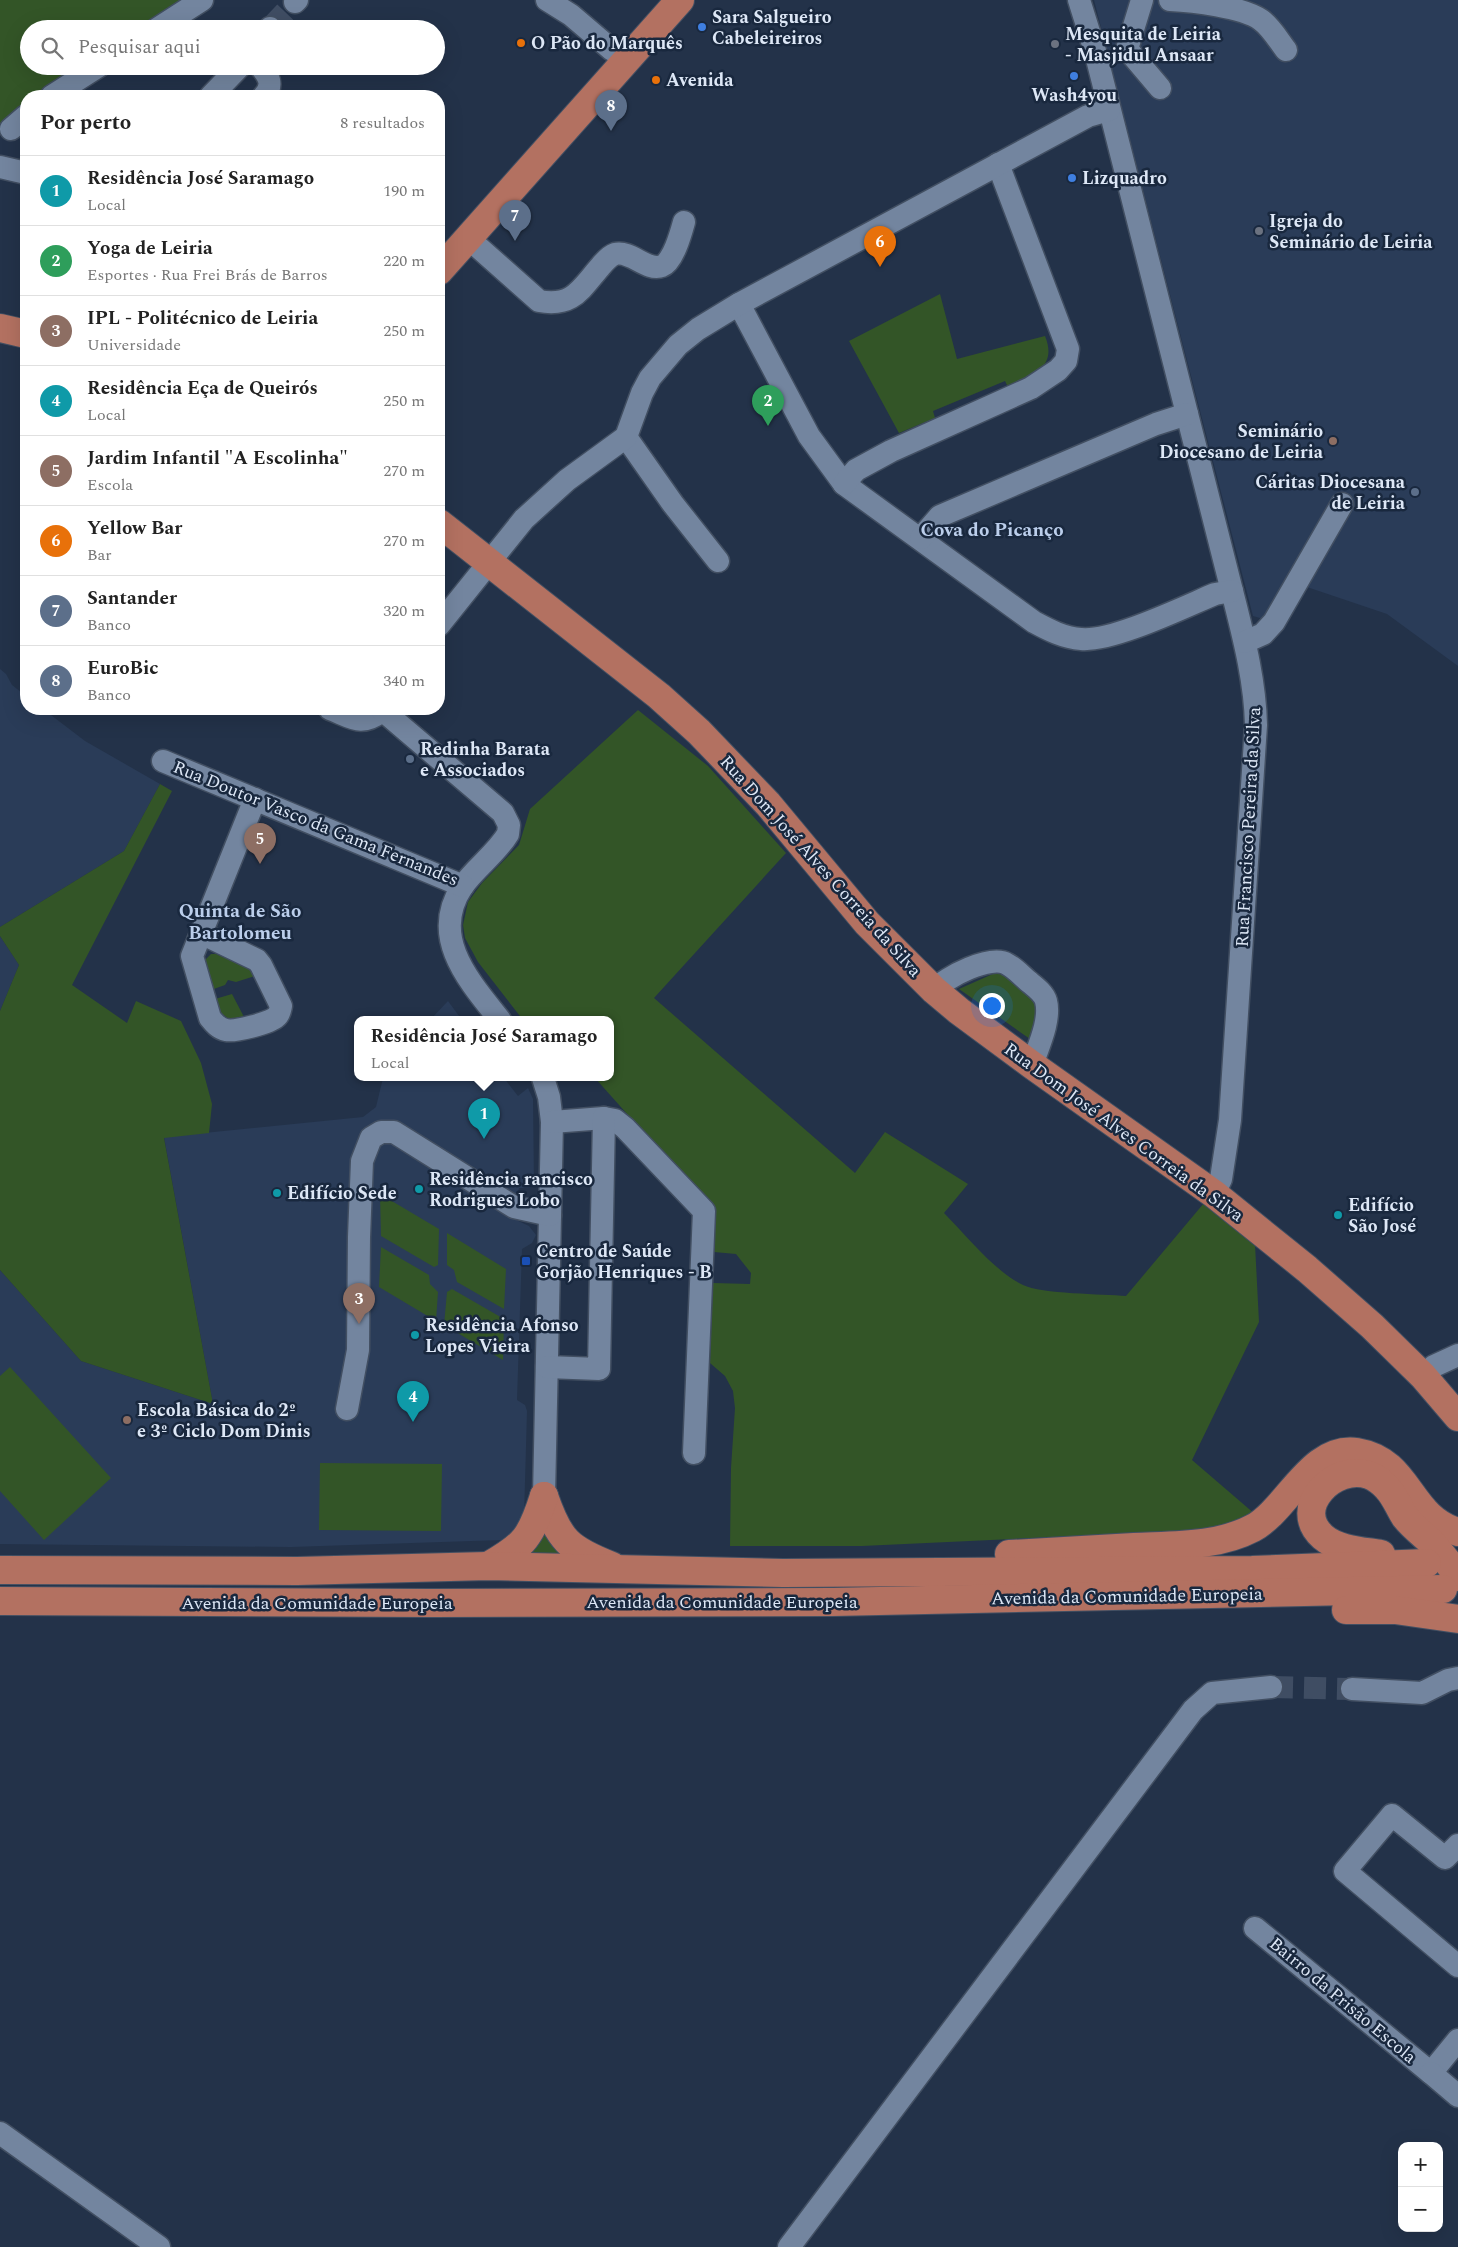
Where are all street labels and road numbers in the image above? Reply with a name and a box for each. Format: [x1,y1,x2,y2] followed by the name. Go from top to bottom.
[1229,706,1268,948] street label: Rua Francisco Pereira da Silva
[713,749,928,983] street label: Rua Dom José Alves Correia da Silva
[169,754,463,893] street label: Rua Doutor Vasco da Gama Fernandes
[998,1036,1249,1229] street label: Rua Dom José Alves Correia da Silva
[991,1581,1263,1612] street label: Avenida da Comunidade Europeia
[586,1589,858,1616] street label: Avenida da Comunidade Europeia
[181,1590,453,1617] street label: Avenida da Comunidade Europeia
[1263,1931,1422,2070] street label: Bairro da Prisão Escola

